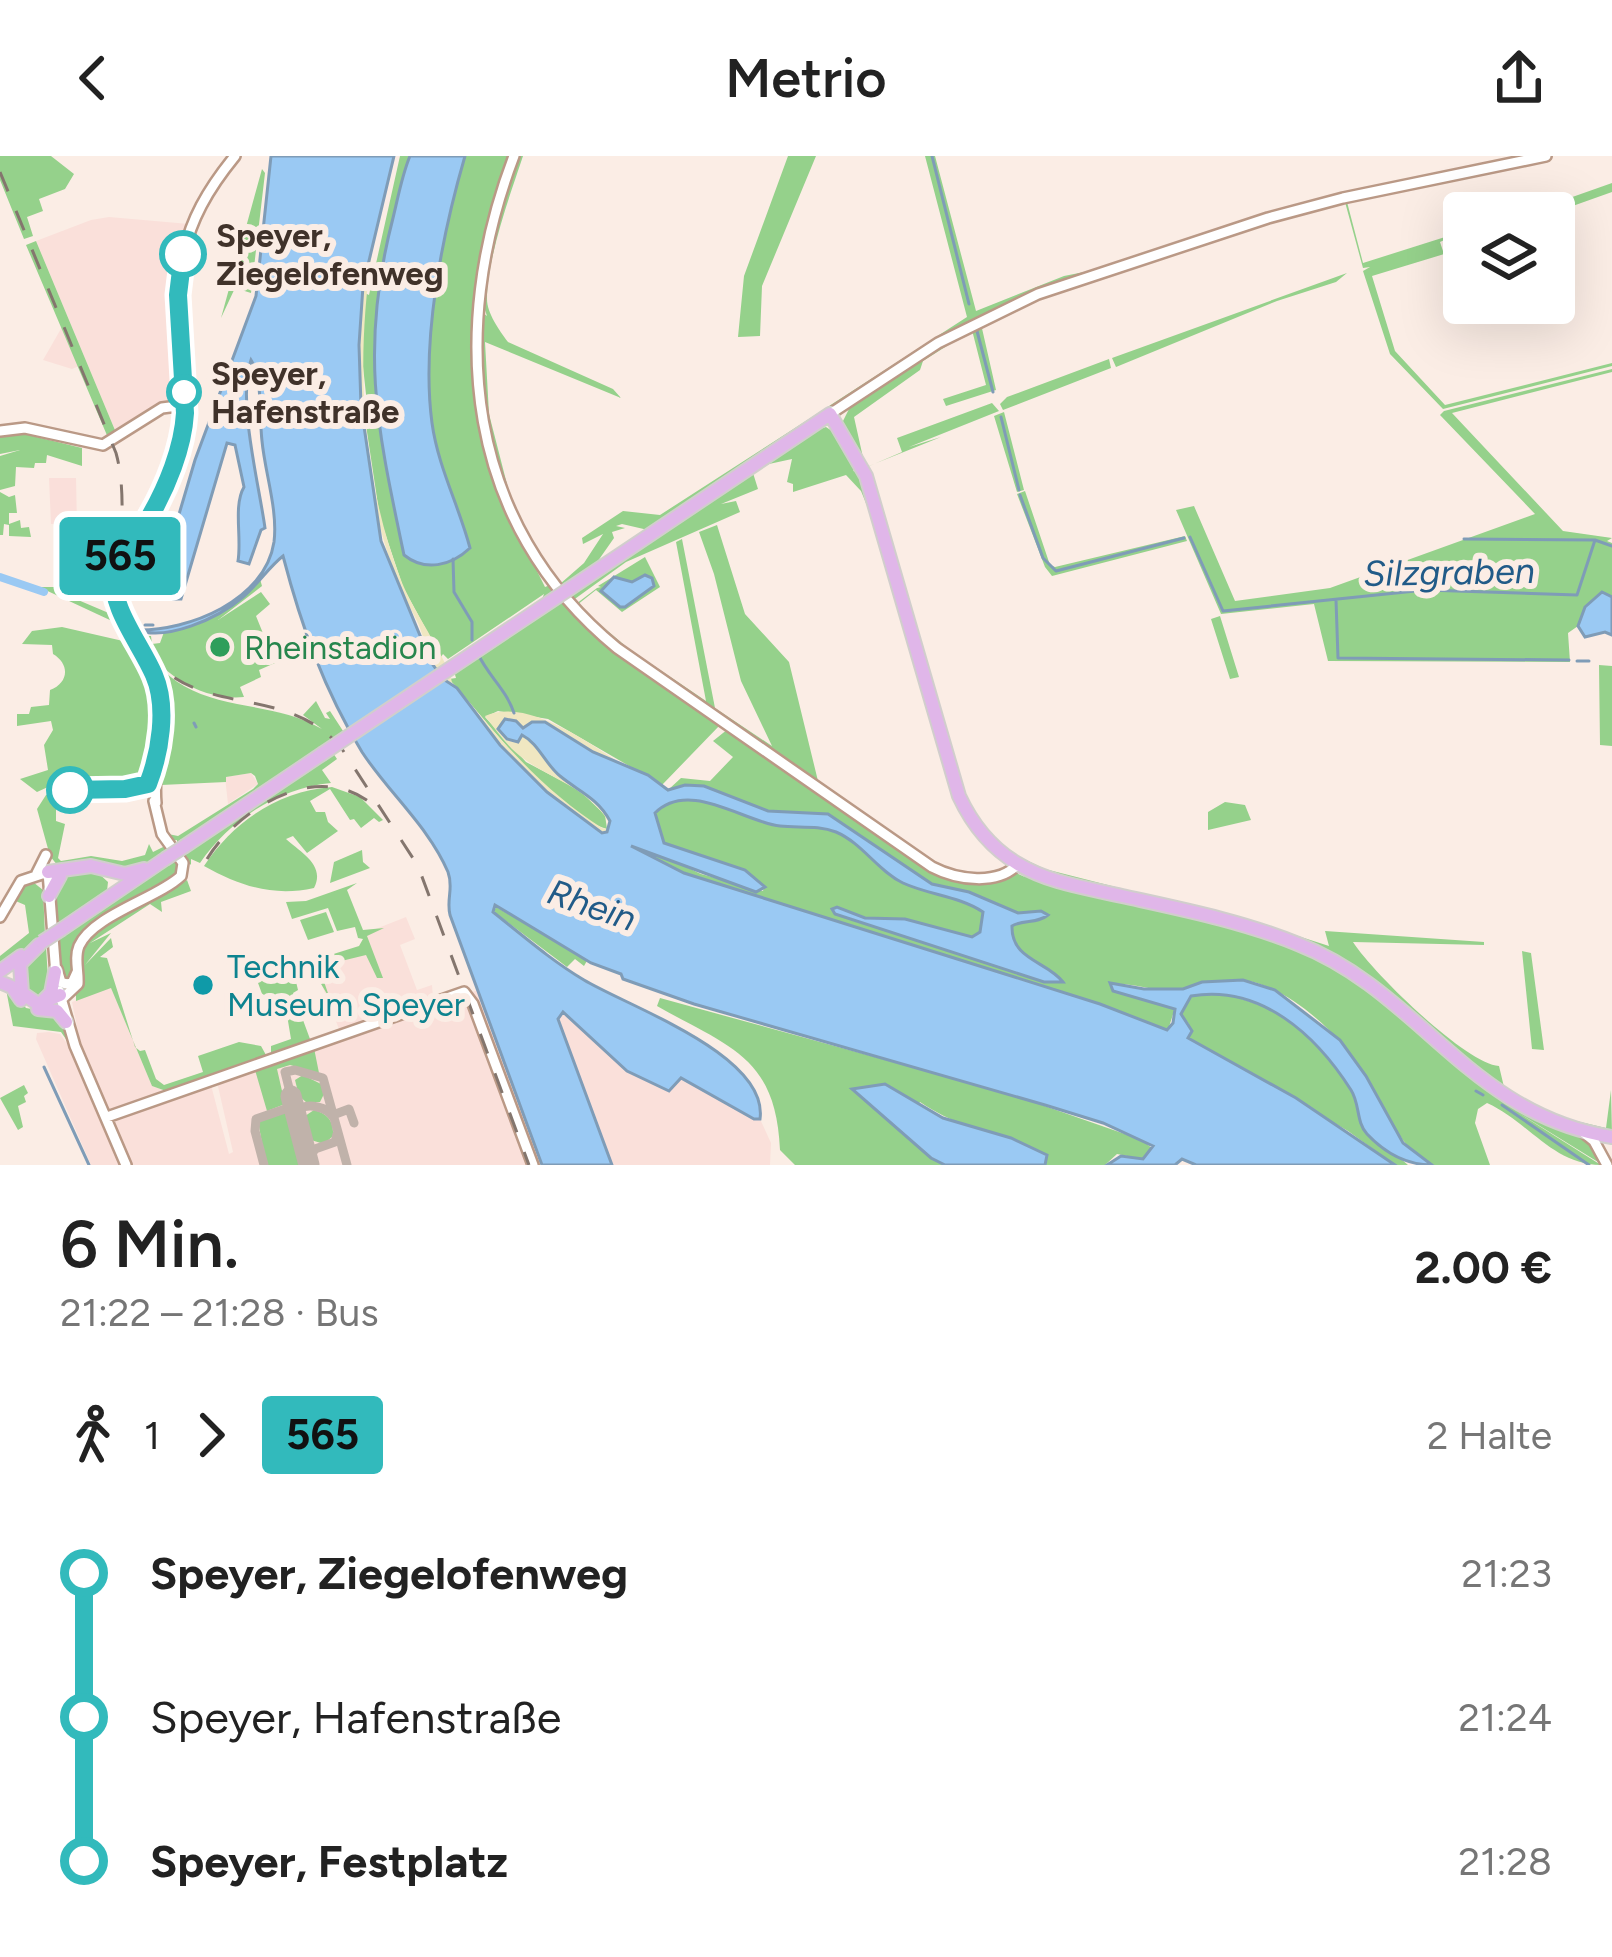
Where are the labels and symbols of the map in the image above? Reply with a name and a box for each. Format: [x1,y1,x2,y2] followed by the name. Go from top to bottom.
[216,216,443,293] place label: Speyer, Ziegelofenweg
[161,232,205,276] marker: Speyer, Ziegelofenweg
[211,354,399,431] place label: Speyer, Hafenstraße
[168,376,200,408] marker: Speyer, Hafenstraße
[51,517,189,595] line badge: 565
[1363,549,1535,595] water label: Silzgraben
[244,628,436,667] place label: Rheinstadion
[207,634,233,660] marker: Rheinstadion
[48,768,92,812] unlabelled marker
[542,870,642,940] water label: Rhein
[227,947,465,1024] place label: Technik Museum Speyer
[190,972,216,998] marker: Technik Museum Speyer

